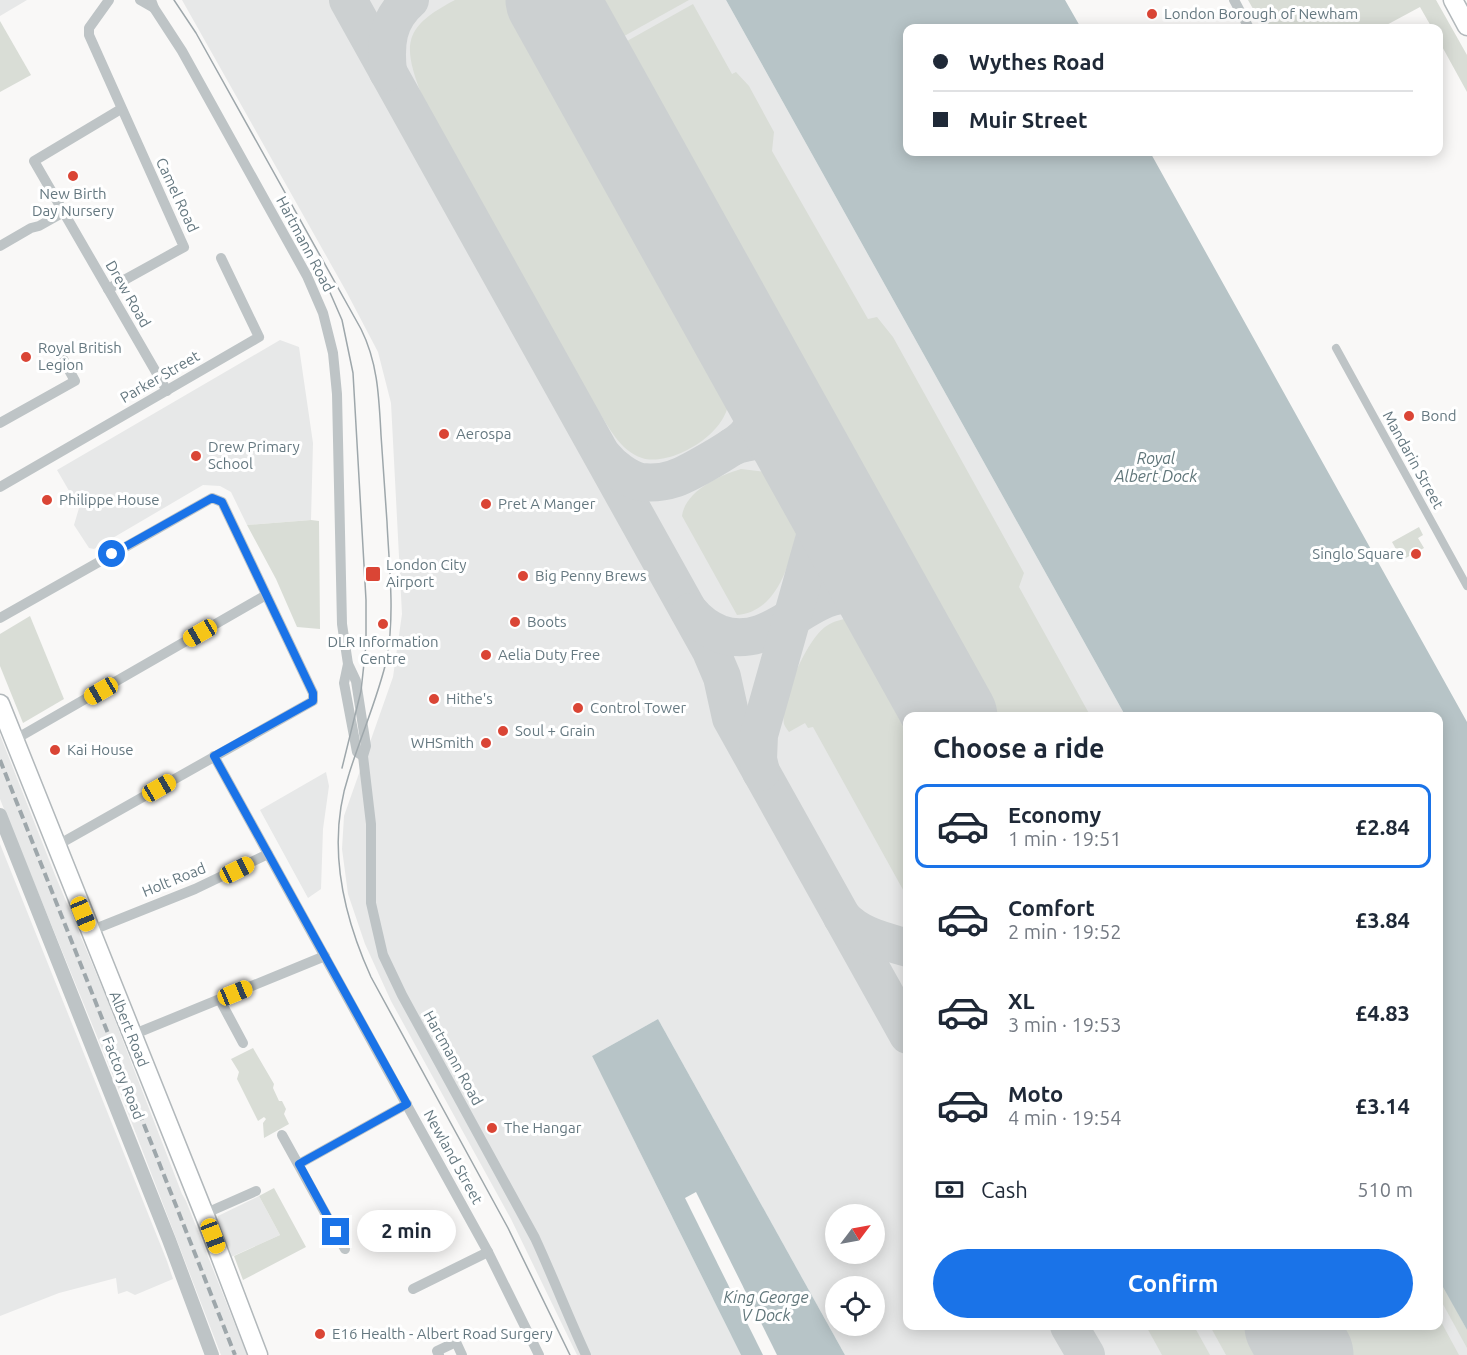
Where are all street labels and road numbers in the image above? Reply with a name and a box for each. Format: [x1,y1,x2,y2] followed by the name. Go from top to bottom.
[153,155,202,235] street label: Camel Road
[273,193,338,294] street label: Hartmann Road
[103,257,154,330] street label: Drew Road
[117,347,203,406] street label: Parker Street
[1380,408,1447,512] street label: Mandarin Street
[140,859,208,900] street label: Holt Road
[107,988,152,1069] street label: Albert Road
[420,1007,486,1108] street label: Hartmann Road
[99,1034,148,1122] street label: Factory Road
[421,1107,486,1207] street label: Newland Street

